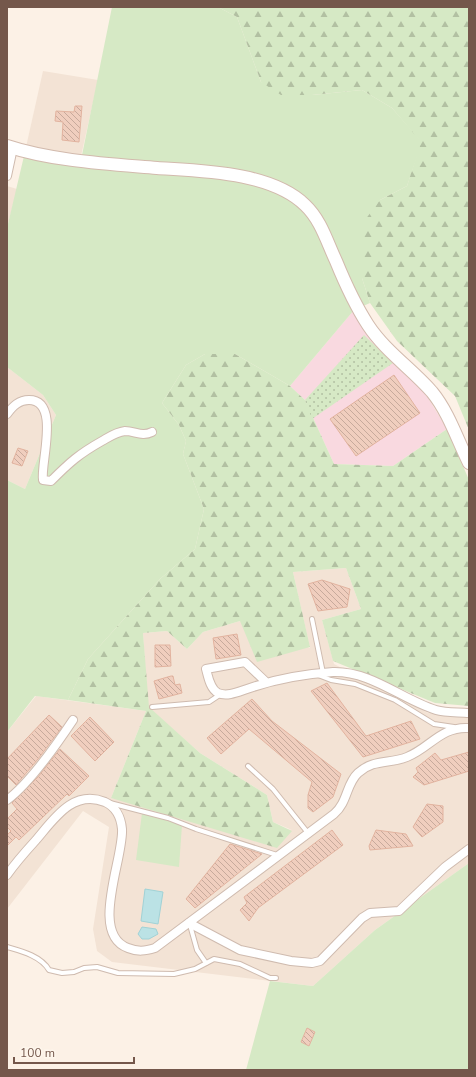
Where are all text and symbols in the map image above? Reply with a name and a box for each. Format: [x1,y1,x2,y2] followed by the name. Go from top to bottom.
[14,1039,134,1065] scale bar
[20,1045,55,1061] text: 100 m

